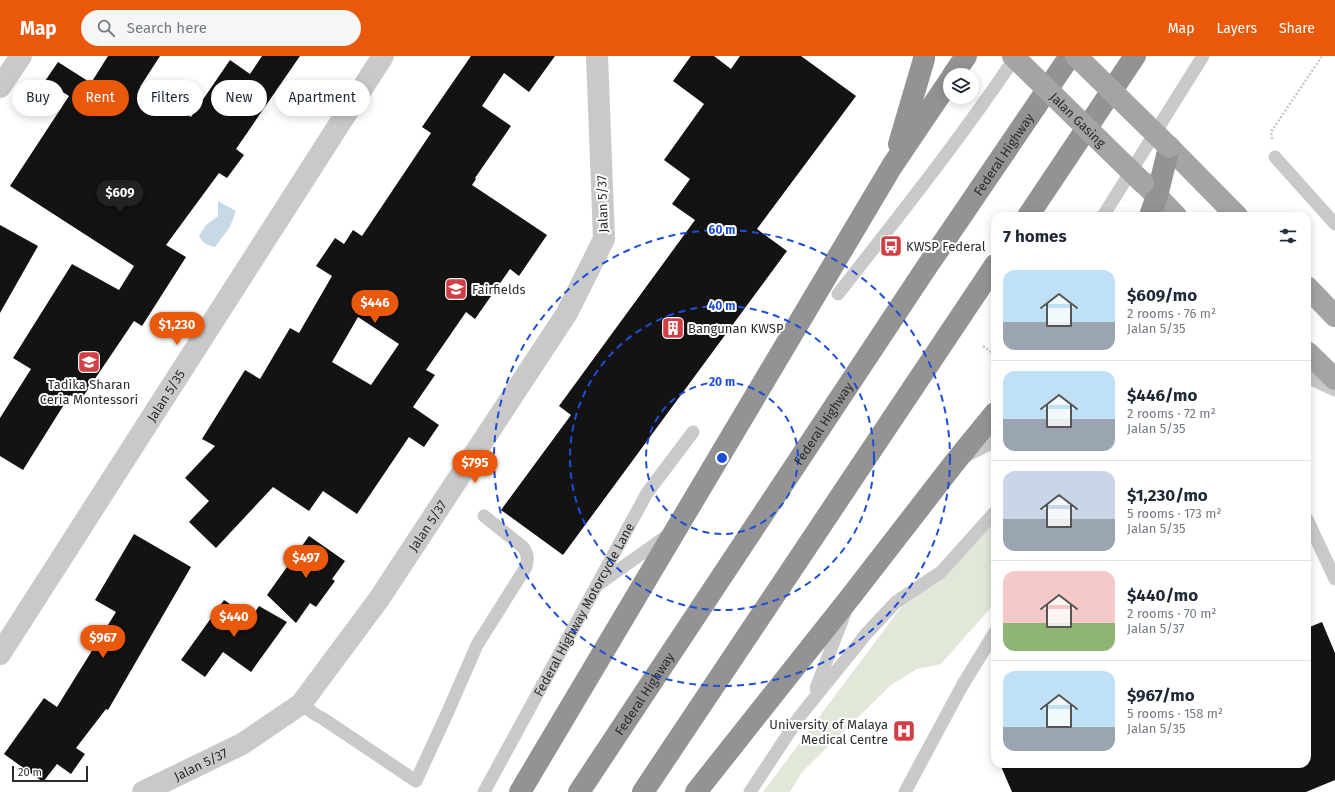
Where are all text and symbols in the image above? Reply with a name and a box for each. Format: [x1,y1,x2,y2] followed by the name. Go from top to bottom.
[81,10,361,46] search box
[20,17,57,40] text: Map
[95,17,117,39] icon: search
[127,19,207,37] text: Search here
[1168,20,1194,37] text: Map
[1216,20,1257,37] text: Layers
[1279,20,1315,37] text: Share
[943,68,979,104] map controls
[943,68,979,104] button: layers
[12,80,64,116] chip: Buy
[72,80,129,116] chip: Rent
[137,80,203,116] chip: Filters
[211,80,267,116] chip: New
[275,80,370,116] chip: Apartment
[1047,89,1109,151] street label: Jalan Gasing
[970,110,1037,198] street label: Federal Highway
[594,175,611,233] street label: Jalan 5/37
[96,180,144,214] pin: $609
[105,185,135,200] text: $609
[709,223,735,237] text: 60 m
[1277,225,1299,247] icon: filters
[1003,226,1067,247] text: 7 homes
[878,233,904,259] bus stop icon: KWSP Federal
[906,239,986,254] place label: KWSP Federal
[443,276,469,302] school or university icon: Fairfields
[472,282,526,297] place label: Fairfields
[1127,285,1197,306] text: $609/mo
[1035,286,1083,334] icon: home
[351,290,399,324] pin: $446
[360,295,390,310] text: $446
[709,299,735,313] text: 40 m
[1127,306,1216,321] text: 2 rooms · 76 m²
[144,312,210,346] pin: $1,230
[660,315,686,341] building icon: Bangunan KWSP
[159,317,195,332] text: $1,230
[688,321,784,336] place label: Bangunan KWSP
[1127,321,1185,336] text: Jalan 5/35
[76,349,102,375] school or university icon: Tadika Sharan Ceria Montessori
[144,367,188,424] street label: Jalan 5/35
[709,375,735,389] text: 20 m
[40,377,138,407] place label: Tadika Sharan Ceria Montessori
[791,379,857,468] street label: Federal Highway
[1127,385,1197,406] text: $446/mo
[1035,387,1083,435] icon: home
[1127,406,1216,421] text: 2 rooms · 72 m²
[1127,421,1185,436] text: Jalan 5/35
[451,450,499,484] pin: $795
[715,451,729,465] centre of rings
[461,455,489,470] text: $795
[1127,485,1208,506] text: $1,230/mo
[1035,487,1083,535] icon: home
[406,497,450,554] street label: Jalan 5/37
[1127,506,1221,521] text: 5 rooms · 173 m²
[531,520,637,699] street label: Federal Highway Motorcycle Lane
[1127,521,1185,536] text: Jalan 5/35
[282,545,330,579] pin: $497
[292,550,320,565] text: $497
[1127,585,1198,606] text: $440/mo
[1035,587,1083,635] icon: home
[210,604,258,638] pin: $440
[1127,606,1217,621] text: 2 rooms · 70 m²
[219,609,249,624] text: $440
[1127,621,1185,636] text: Jalan 5/37
[79,625,127,659] pin: $967
[89,630,117,645] text: $967
[612,649,678,738] street label: Federal Highway
[1127,685,1195,706] text: $967/mo
[1035,687,1083,735] icon: home
[1127,706,1223,721] text: 5 rooms · 158 m²
[769,717,888,747] place label: University of Malaya Medical Centre
[891,718,917,744] hospital icon: University of Malaya Medical Centre
[1127,721,1185,736] text: Jalan 5/35
[172,745,230,784] street label: Jalan 5/37
[12,764,88,783] scale bar
[18,766,42,779] text: 20 m

